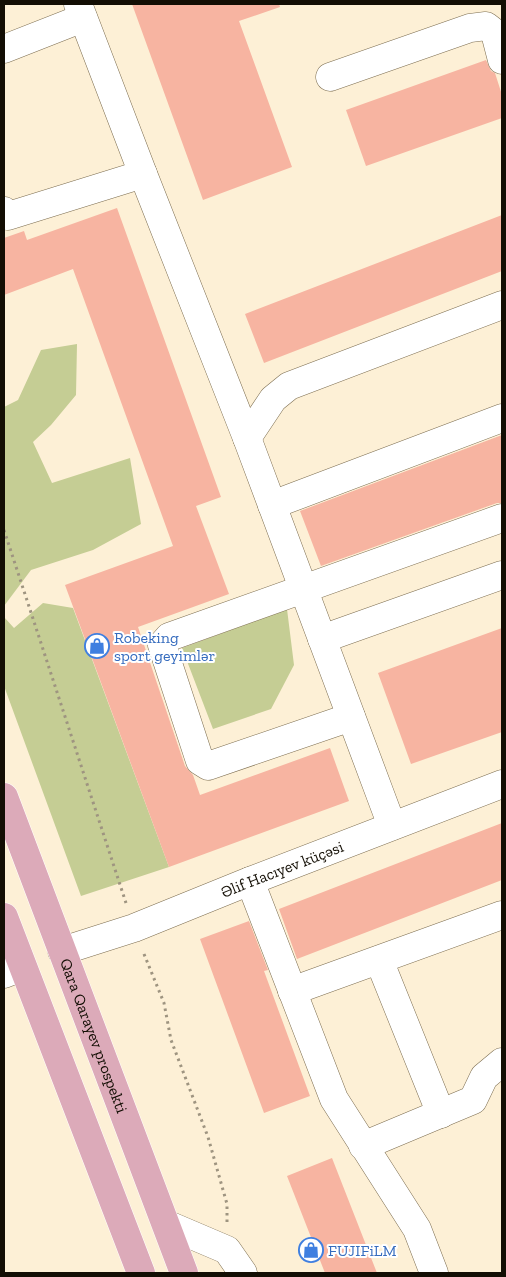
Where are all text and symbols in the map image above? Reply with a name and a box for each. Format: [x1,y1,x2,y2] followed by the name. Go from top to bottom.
[114,628,216,665] place label: Robeking sport geyimlər
[84,633,110,659] shop icon: Robeking sport geyimlər
[218,836,347,901] street label: Əlif Hacıyev küçəsi
[56,956,132,1116] street label: Qara Qarayev prospekti
[298,1237,324,1263] shop icon: FUJIFiLM
[328,1241,397,1260] place label: FUJIFiLM

